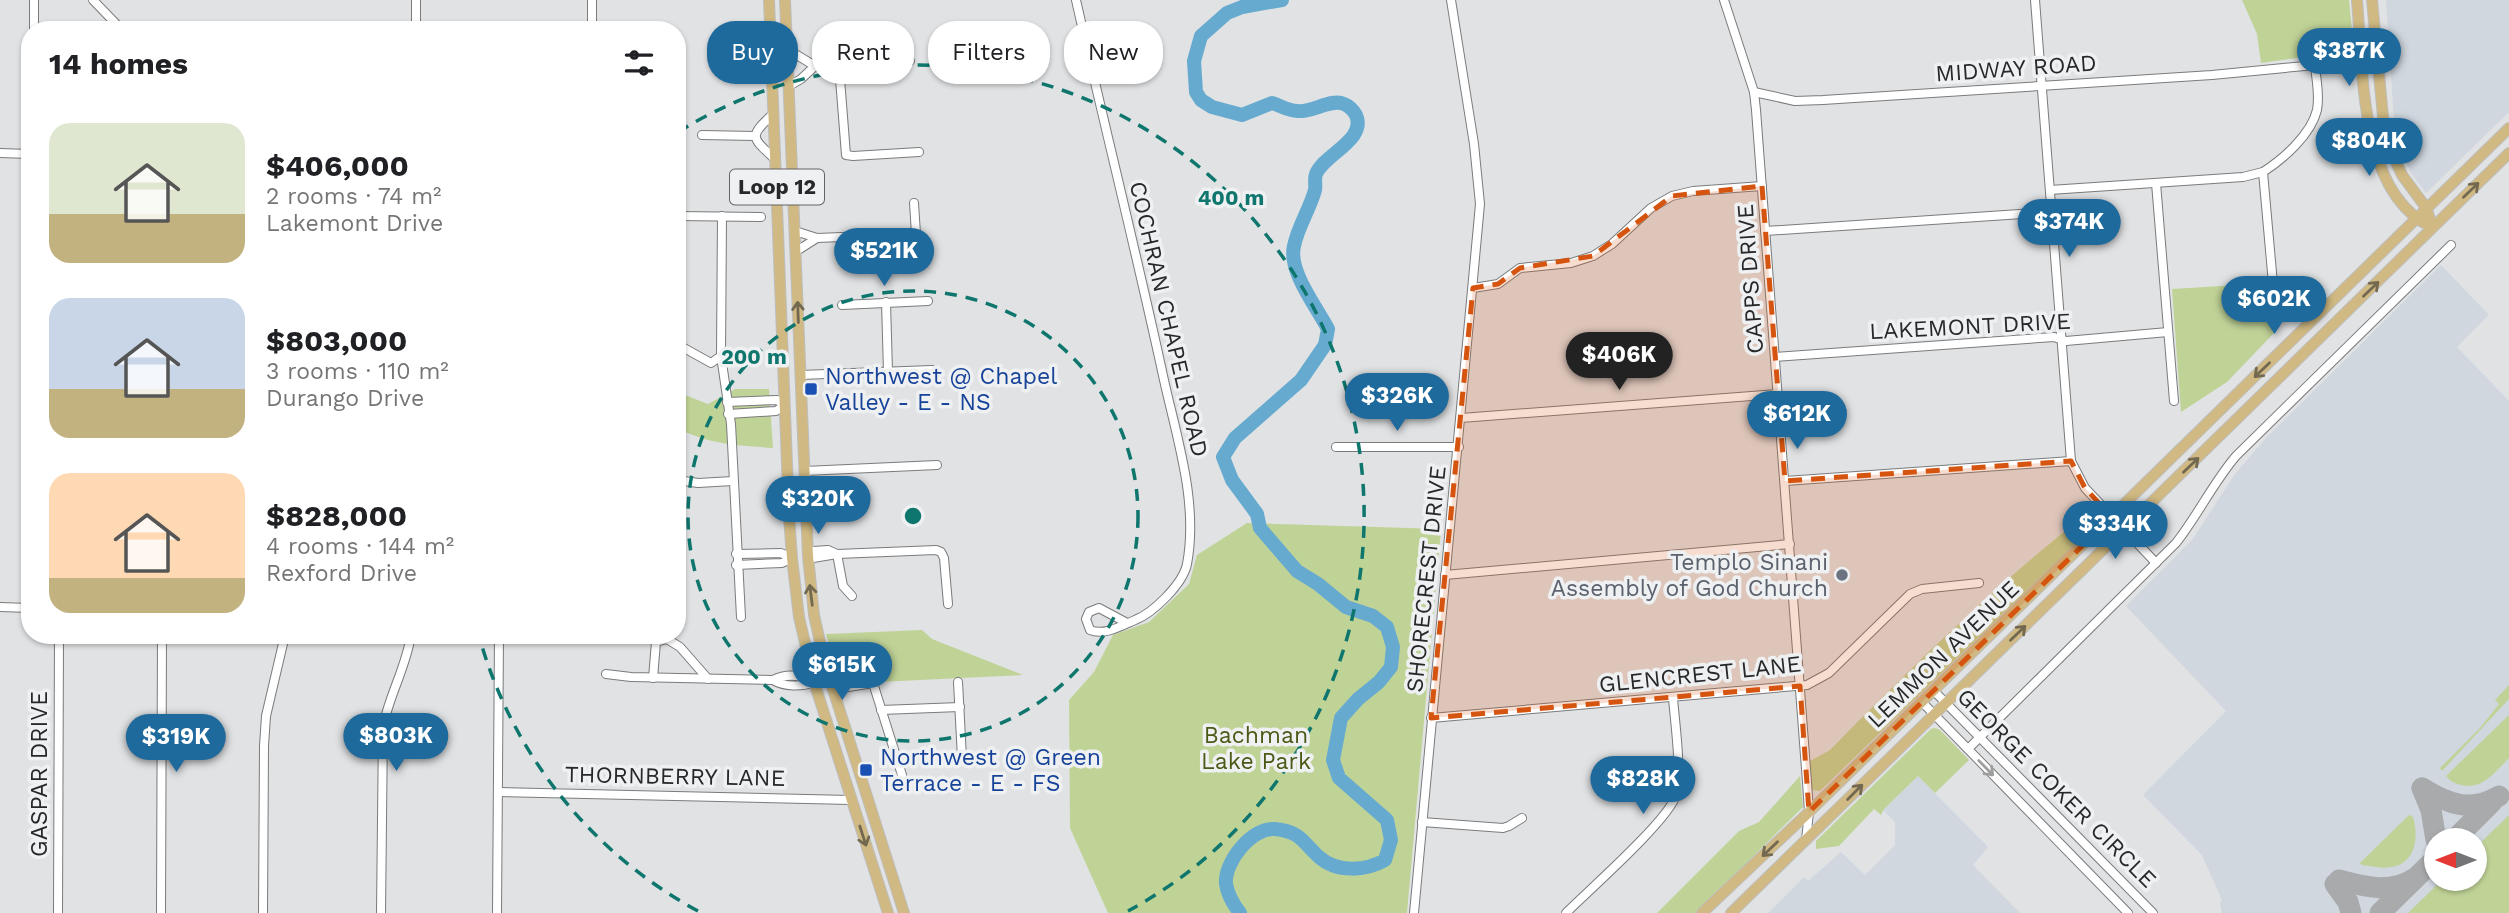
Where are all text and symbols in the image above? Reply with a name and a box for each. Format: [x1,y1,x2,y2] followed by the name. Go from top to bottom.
[707,21,798,84] chip: Buy
[812,21,914,84] chip: Rent
[928,21,1050,84] chip: Filters
[1064,21,1163,84] chip: New
[2300,28,2398,88] pin: $387K
[2313,37,2385,64] text: $387K
[620,44,658,82] icon: filters
[49,46,188,81] text: 14 homes
[1935,49,2097,88] street label: MIDWAY ROAD
[2320,118,2418,178] pin: $804K
[2332,127,2406,154] text: $804K
[266,148,409,183] text: $406,000
[105,151,189,235] icon: home
[730,170,824,204] road number: Loop 12
[1124,179,1213,460] street label: COCHRAN CHAPEL ROAD
[2461,182,2479,199] one-way arrow
[266,183,441,210] text: 2 rooms · 74 m²
[1198,185,1264,210] text: 400 m
[2020,200,2118,259] pin: $374K
[1732,203,1769,355] street label: CAPPS DRIVE
[2034,208,2104,235] text: $374K
[266,210,443,237] text: Lakemont Drive
[835,229,933,288] pin: $521K
[850,237,918,264] text: $521K
[2225,276,2323,336] pin: $602K
[2363,281,2380,298] one-way arrow
[2237,285,2311,312] text: $602K
[791,301,804,324] one-way arrow
[1869,308,2072,345] street label: LAKEMONT DRIVE
[266,323,407,358] text: $803,000
[105,326,189,410] icon: home
[1570,332,1668,392] pin: $406K
[1582,341,1656,368] text: $406K
[721,344,787,369] text: 200 m
[266,358,449,385] text: 3 rooms · 110 m²
[2253,361,2270,378] one-way arrow
[825,363,1057,416] place label: Northwest @ Chapel Valley - E - NS
[1348,374,1446,433] pin: $326K
[803,381,819,397] marker: Northwest @ Chapel Valley - E - NS
[1361,382,1433,409] text: $326K
[266,385,424,412] text: Durango Drive
[1748,392,1846,451] pin: $612K
[1763,400,1831,427] text: $612K
[2182,457,2199,474] one-way arrow
[1401,464,1452,694] street label: SHORECREST DRIVE
[769,476,867,536] pin: $320K
[782,485,854,512] text: $320K
[266,498,407,533] text: $828,000
[105,501,189,585] icon: home
[2066,502,2164,561] pin: $334K
[901,504,925,528] centre of rings
[2079,510,2151,537] text: $334K
[266,533,454,560] text: 4 rooms · 144 m²
[1551,549,1828,602] place label: Templo Sinani Assembly of God Church
[266,560,417,587] text: Rexford Drive
[1834,567,1850,583] marker: Templo Sinani Assembly of God Church
[1862,575,2025,734] street label: LEMMON AVENUE
[805,584,818,607] one-way arrow
[2009,624,2026,641] one-way arrow
[793,642,891,702] pin: $615K
[1598,650,1803,699] street label: GLENCREST LANE
[808,651,876,678] text: $615K
[1952,683,2162,893] street label: GEORGE COKER CIRCLE
[26,691,53,857] street label: GASPAR DRIVE
[127,714,225,774] pin: $319K
[347,714,445,773] pin: $803K
[359,722,433,749] text: $803K
[1201,722,1311,775] park label: Bachman Lake Park
[142,723,210,750] text: $319K
[880,744,1101,797] place label: Northwest @ Green Terrace - E - FS
[1594,756,1692,816] pin: $828K
[1977,759,1994,776] one-way arrow
[565,761,785,792] street label: THORNBERRY LANE
[858,762,874,778] marker: Northwest @ Green Terrace - E - FS
[1606,765,1680,792] text: $828K
[1846,783,1863,800] one-way arrow
[858,825,870,847] one-way arrow
[2424,828,2487,891] north arrow
[2424,828,2487,891] map controls
[1762,840,1779,857] one-way arrow

